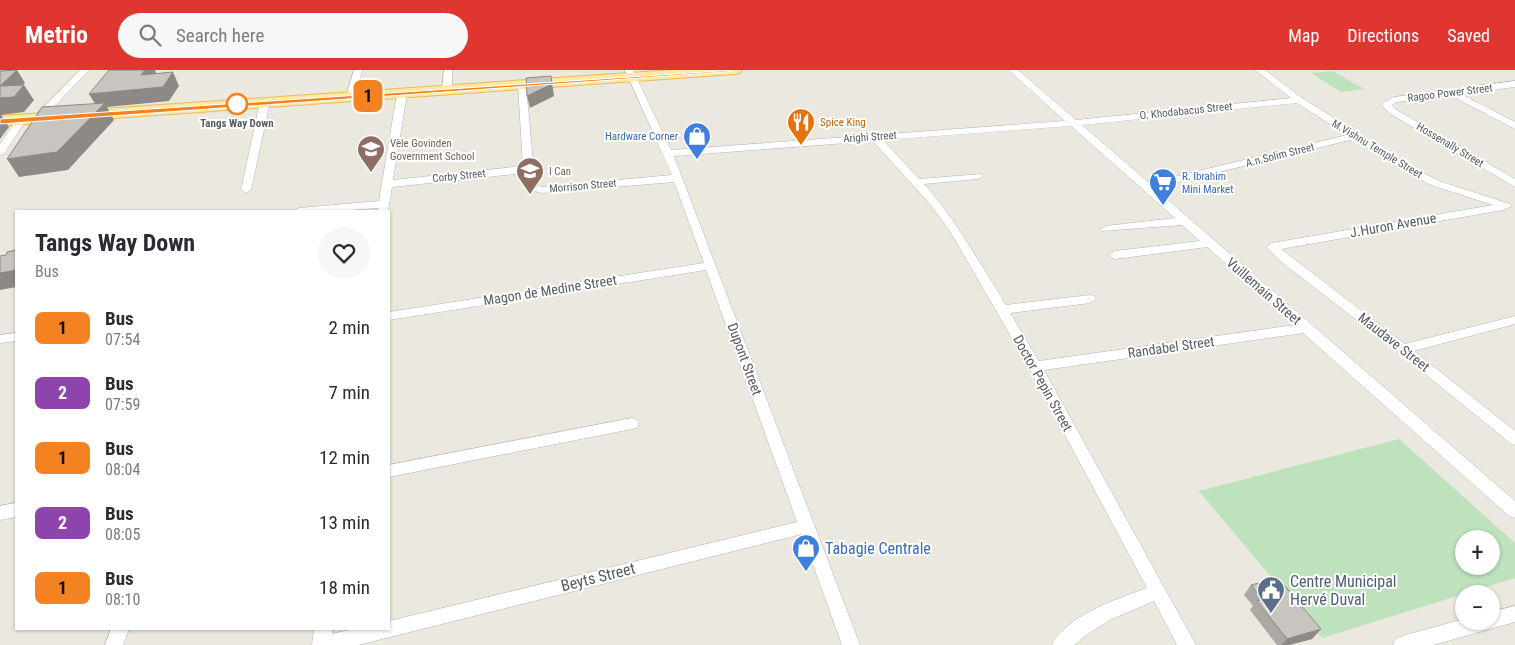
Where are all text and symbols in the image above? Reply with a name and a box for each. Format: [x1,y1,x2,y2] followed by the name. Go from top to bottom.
[118,13,468,58] search box
[25,21,88,49] text: Metrio
[136,21,164,49] icon: search
[176,24,264,47] text: Search here
[1288,25,1319,46] text: Map
[1347,25,1419,46] text: Directions
[1447,25,1490,46] text: Saved
[352,80,384,112] line badge: 1
[1407,81,1493,105] street label: Ragoo Power Street
[363,85,373,106] text: 1
[226,93,248,115] marker: Tangs Way Down
[1139,100,1233,122] street label: O. Khodabacus Street
[786,107,816,146] restaurant icon: Spice King
[820,116,866,129] place label: Spice King
[200,117,274,130] place label: Tangs Way Down
[1329,117,1425,181] street label: M.Vishnu Temple Street
[1414,120,1486,170] street label: Hossenally Street
[682,121,712,160] shop icon: Hardware Corner
[843,129,897,145] street label: Arighi Street
[605,130,679,143] place label: Hardware Corner
[356,134,386,173] school or university icon: Vèle Govinden Government School
[390,137,475,163] place label: Vèle Govinden Government School
[1244,140,1316,170] street label: A.n.Solim Street
[515,156,545,195] school or university icon: I Can
[549,165,571,178] place label: I Can
[432,167,486,185] street label: Corby Street
[1148,167,1178,206] supermarket icon: R. Ibrahim Mini Market
[1182,170,1233,196] place label: R. Ibrahim Mini Market
[549,177,617,195] street label: Morrison Street
[1349,209,1438,240] street label: J.Huron Avenue
[318,227,370,279] button: heart
[35,229,195,257] text: Tangs Way Down
[1223,254,1305,328] street label: Vuillemain Street
[35,262,59,281] text: Bus
[482,272,618,308] street label: Magon de Medine Street
[105,307,134,330] text: Bus
[1355,309,1433,375] street label: Maudave Street
[328,316,370,339] text: 2 min
[58,317,67,338] text: 1
[725,321,765,397] street label: Dupont Street
[105,330,140,349] text: 07:54
[1010,332,1076,434] street label: Doctor Pepin Street
[1127,333,1215,361] street label: Randabel Street
[105,372,134,395] text: Bus
[328,381,370,404] text: 7 min
[58,382,67,403] text: 2
[105,395,140,414] text: 07:59
[105,437,134,460] text: Bus
[319,446,370,469] text: 12 min
[58,447,67,468] text: 1
[105,460,140,479] text: 08:04
[105,502,134,525] text: Bus
[319,511,370,534] text: 13 min
[58,512,67,533] text: 2
[105,525,140,544] text: 08:05
[1455,530,1500,630] map controls
[1455,530,1500,575] button: +
[791,533,821,572] shop icon: Tabagie Centrale
[825,539,931,558] place label: Tabagie Centrale
[559,559,637,595] street label: Beyts Street
[105,567,134,590] text: Bus
[1290,572,1396,609] place label: Centre Municipal Hervé Duval
[1256,575,1286,614] public building icon: Centre Municipal Hervé Duval
[319,576,370,599] text: 18 min
[58,577,67,598] text: 1
[1455,585,1500,630] button: −
[105,590,140,609] text: 08:10

